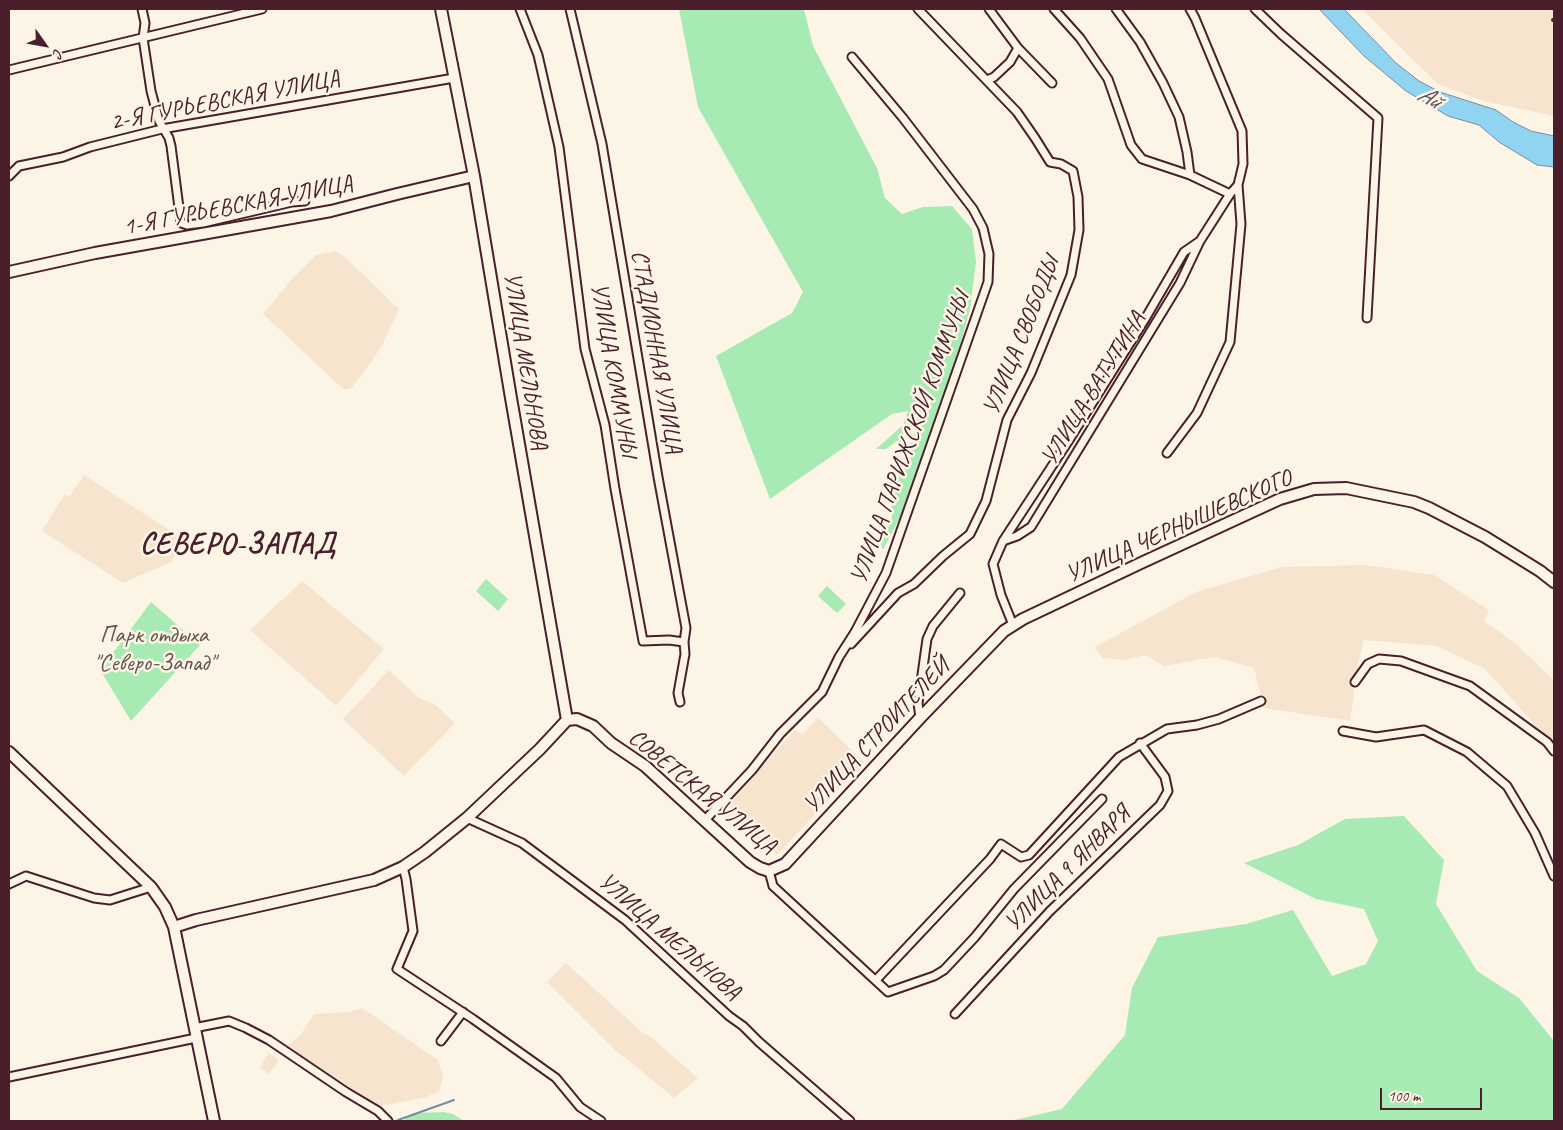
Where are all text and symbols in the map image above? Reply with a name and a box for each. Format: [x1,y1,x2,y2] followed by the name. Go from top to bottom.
[20,20,70,70] north arrow
[49,46,67,61] text: С
[108,65,342,137] street label: 2-Я ГУРЬЕВСКАЯ УЛИЦА
[1412,79,1446,117] water label: Ай
[121,170,355,242] street label: 1-Я ГУРЬЕВСКАЯ УЛИЦА
[624,248,688,456] street label: СТАДИОННАЯ УЛИЦА
[977,253,1067,419] street label: УЛИЦА СВОБОДЫ
[497,270,553,452] street label: УЛИЦА МЕЛЬНОВА
[584,281,642,459] street label: УЛИЦА КОММУНЫ
[845,289,977,587] street label: УЛИЦА ПАРИЖСКОЙ КОММУНЫ
[1036,307,1152,471] street label: УЛИЦА ВАТУТИНА
[1062,464,1296,590] street label: УЛИЦА ЧЕРНЫШЕВСКОГО
[133,528,343,562] district label: СЕВЕРО-ЗАПАД
[93,622,215,678] park label: Парк отдыха "Северо-Запад"
[798,652,956,820] street label: УЛИЦА СТРОИТЕЛЕЙ
[622,723,782,861] street label: СОВЕТСКАЯ УЛИЦА
[999,800,1137,938] street label: УЛИЦА 9 ЯНВАРЯ
[592,867,746,1007] street label: УЛИЦА МЕЛЬНОВА
[1383,1078,1486,1110] scale bar
[1388,1087,1420,1106] text: 100 m

